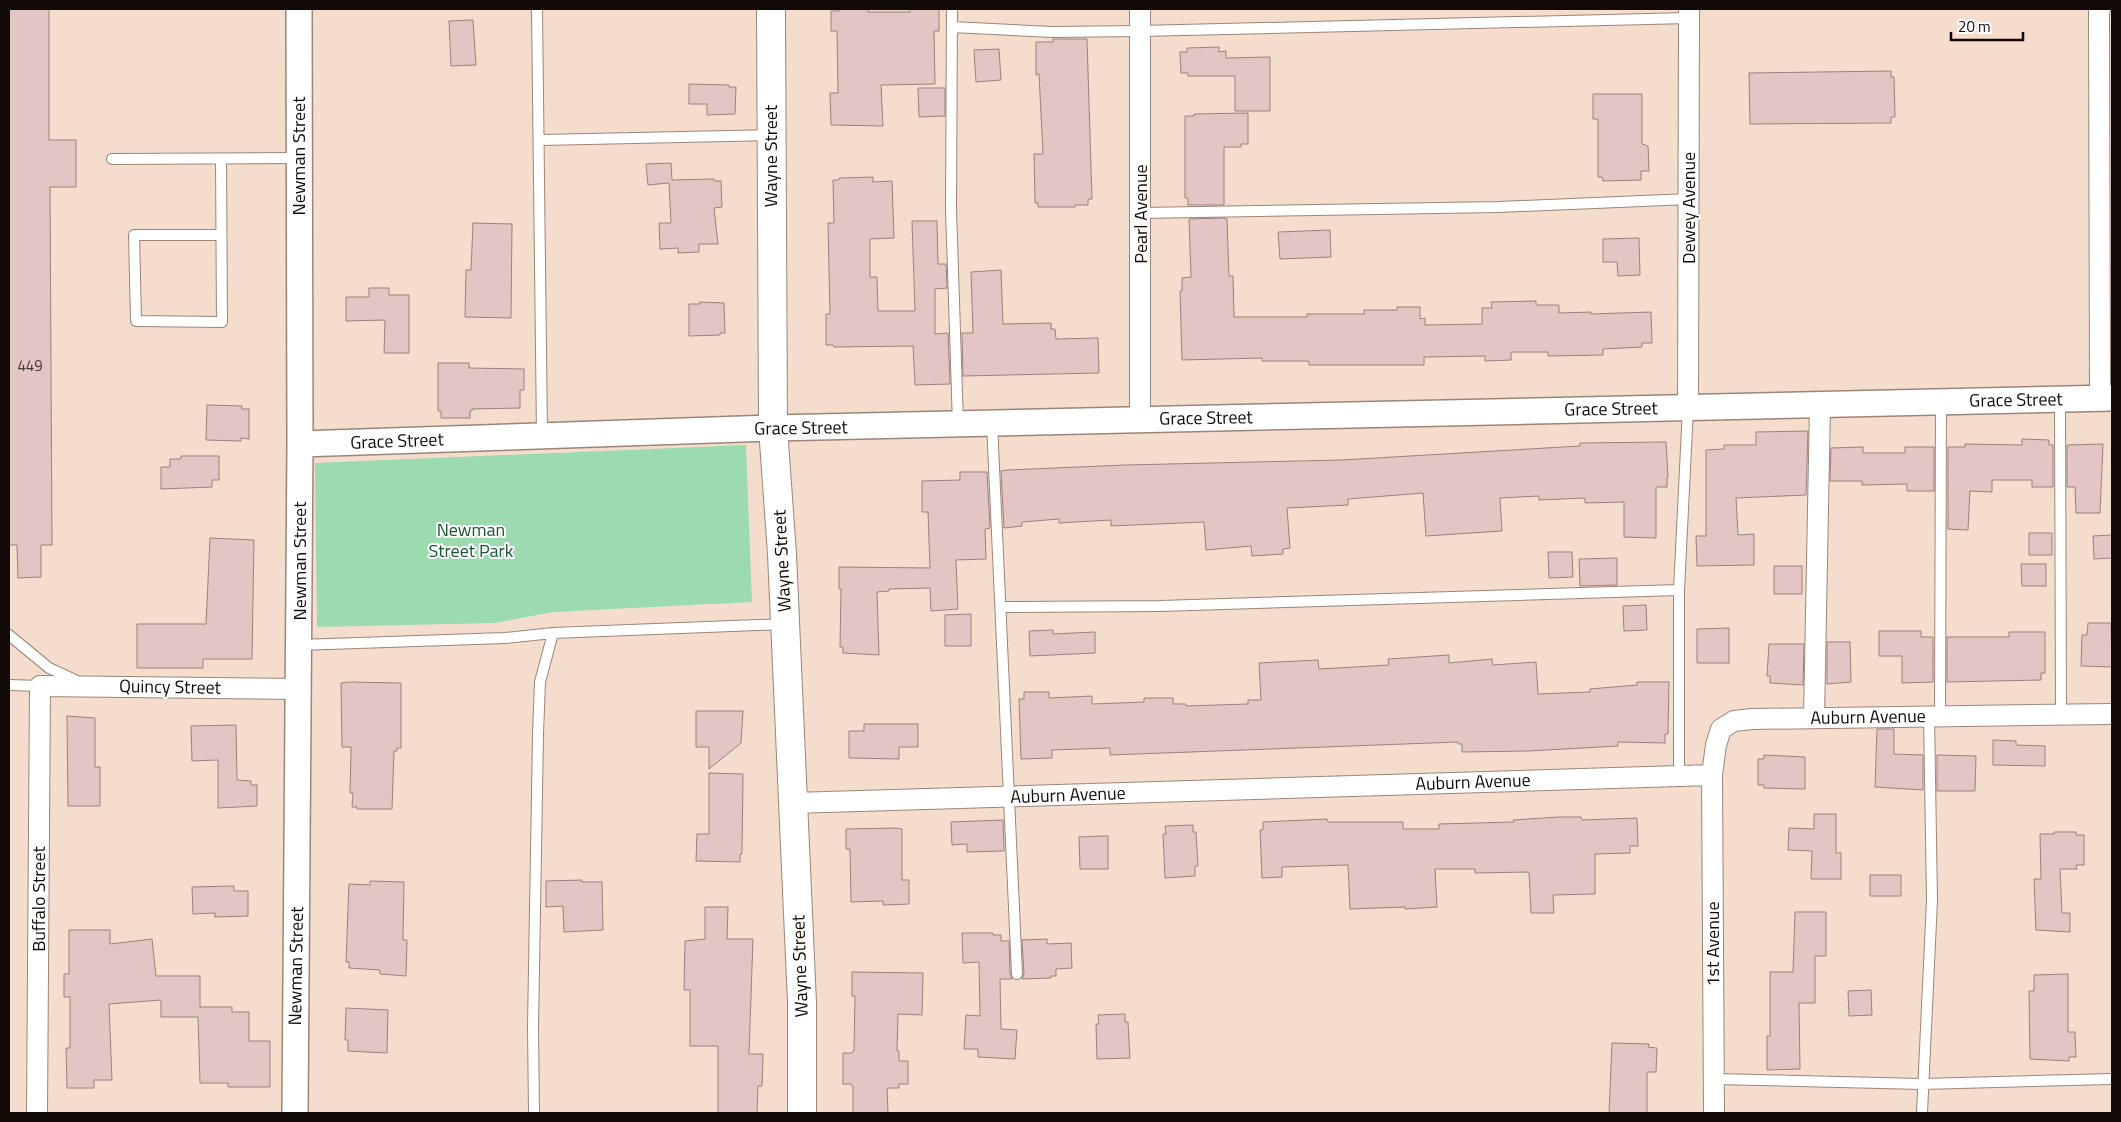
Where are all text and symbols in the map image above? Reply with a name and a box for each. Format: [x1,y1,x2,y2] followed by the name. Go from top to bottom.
[1951,10,2024,42] scale bar
[1958,15,1991,38] text: 20 m
[285,96,312,215] street label: Newman Street
[757,104,784,207] street label: Wayne Street
[1675,152,1702,264] street label: Dewey Avenue
[1127,164,1154,264] street label: Pearl Avenue
[17,354,43,377] house number: 449
[1969,385,2064,414] street label: Grace Street
[1564,394,1659,423] street label: Grace Street
[1159,403,1254,432] street label: Grace Street
[754,413,849,442] street label: Grace Street
[350,425,445,456] street label: Grace Street
[286,501,313,620] street label: Newman Street
[765,509,798,613] street label: Wayne Street
[429,516,514,564] park label: Newman Street Park
[119,672,222,701] street label: Quincy Street
[1810,702,1926,731] street label: Auburn Avenue
[1415,766,1531,797] street label: Auburn Avenue
[1010,779,1126,810] street label: Auburn Avenue
[25,846,52,952] street label: Buffalo Street
[1699,901,1726,987] street label: 1st Avenue
[281,906,310,1026] street label: Newman Street
[784,914,815,1018] street label: Wayne Street

